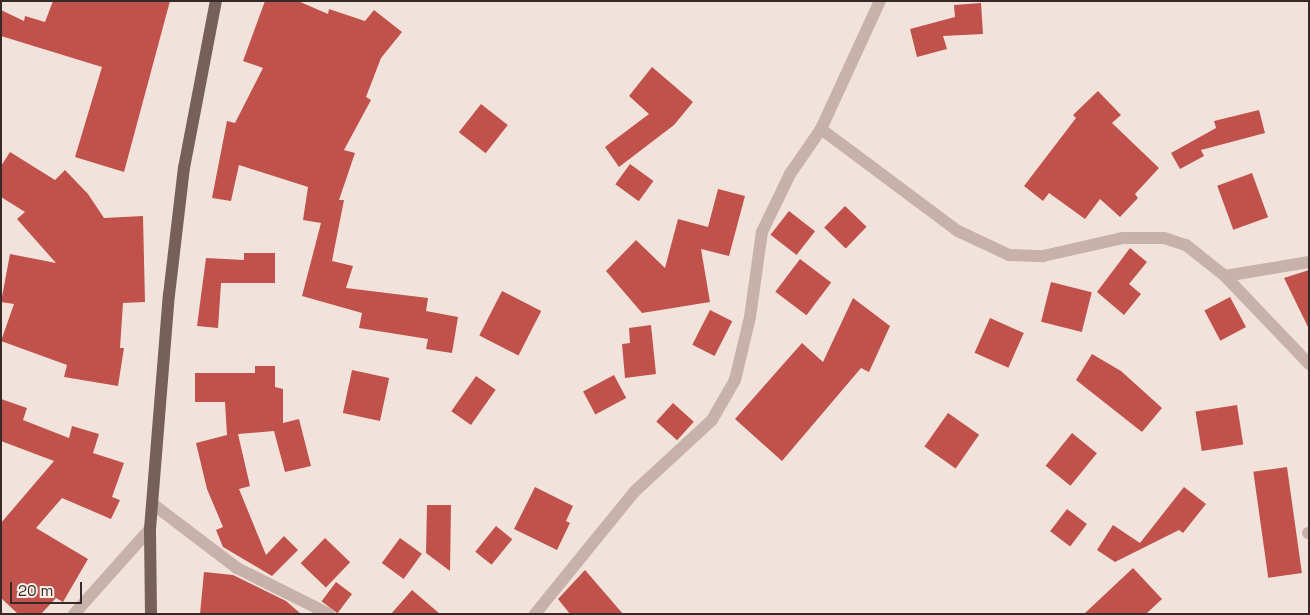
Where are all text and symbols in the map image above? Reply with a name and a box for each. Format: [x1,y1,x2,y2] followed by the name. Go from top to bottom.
[12,572,85,604] scale bar
[18,581,53,600] text: 20 m

